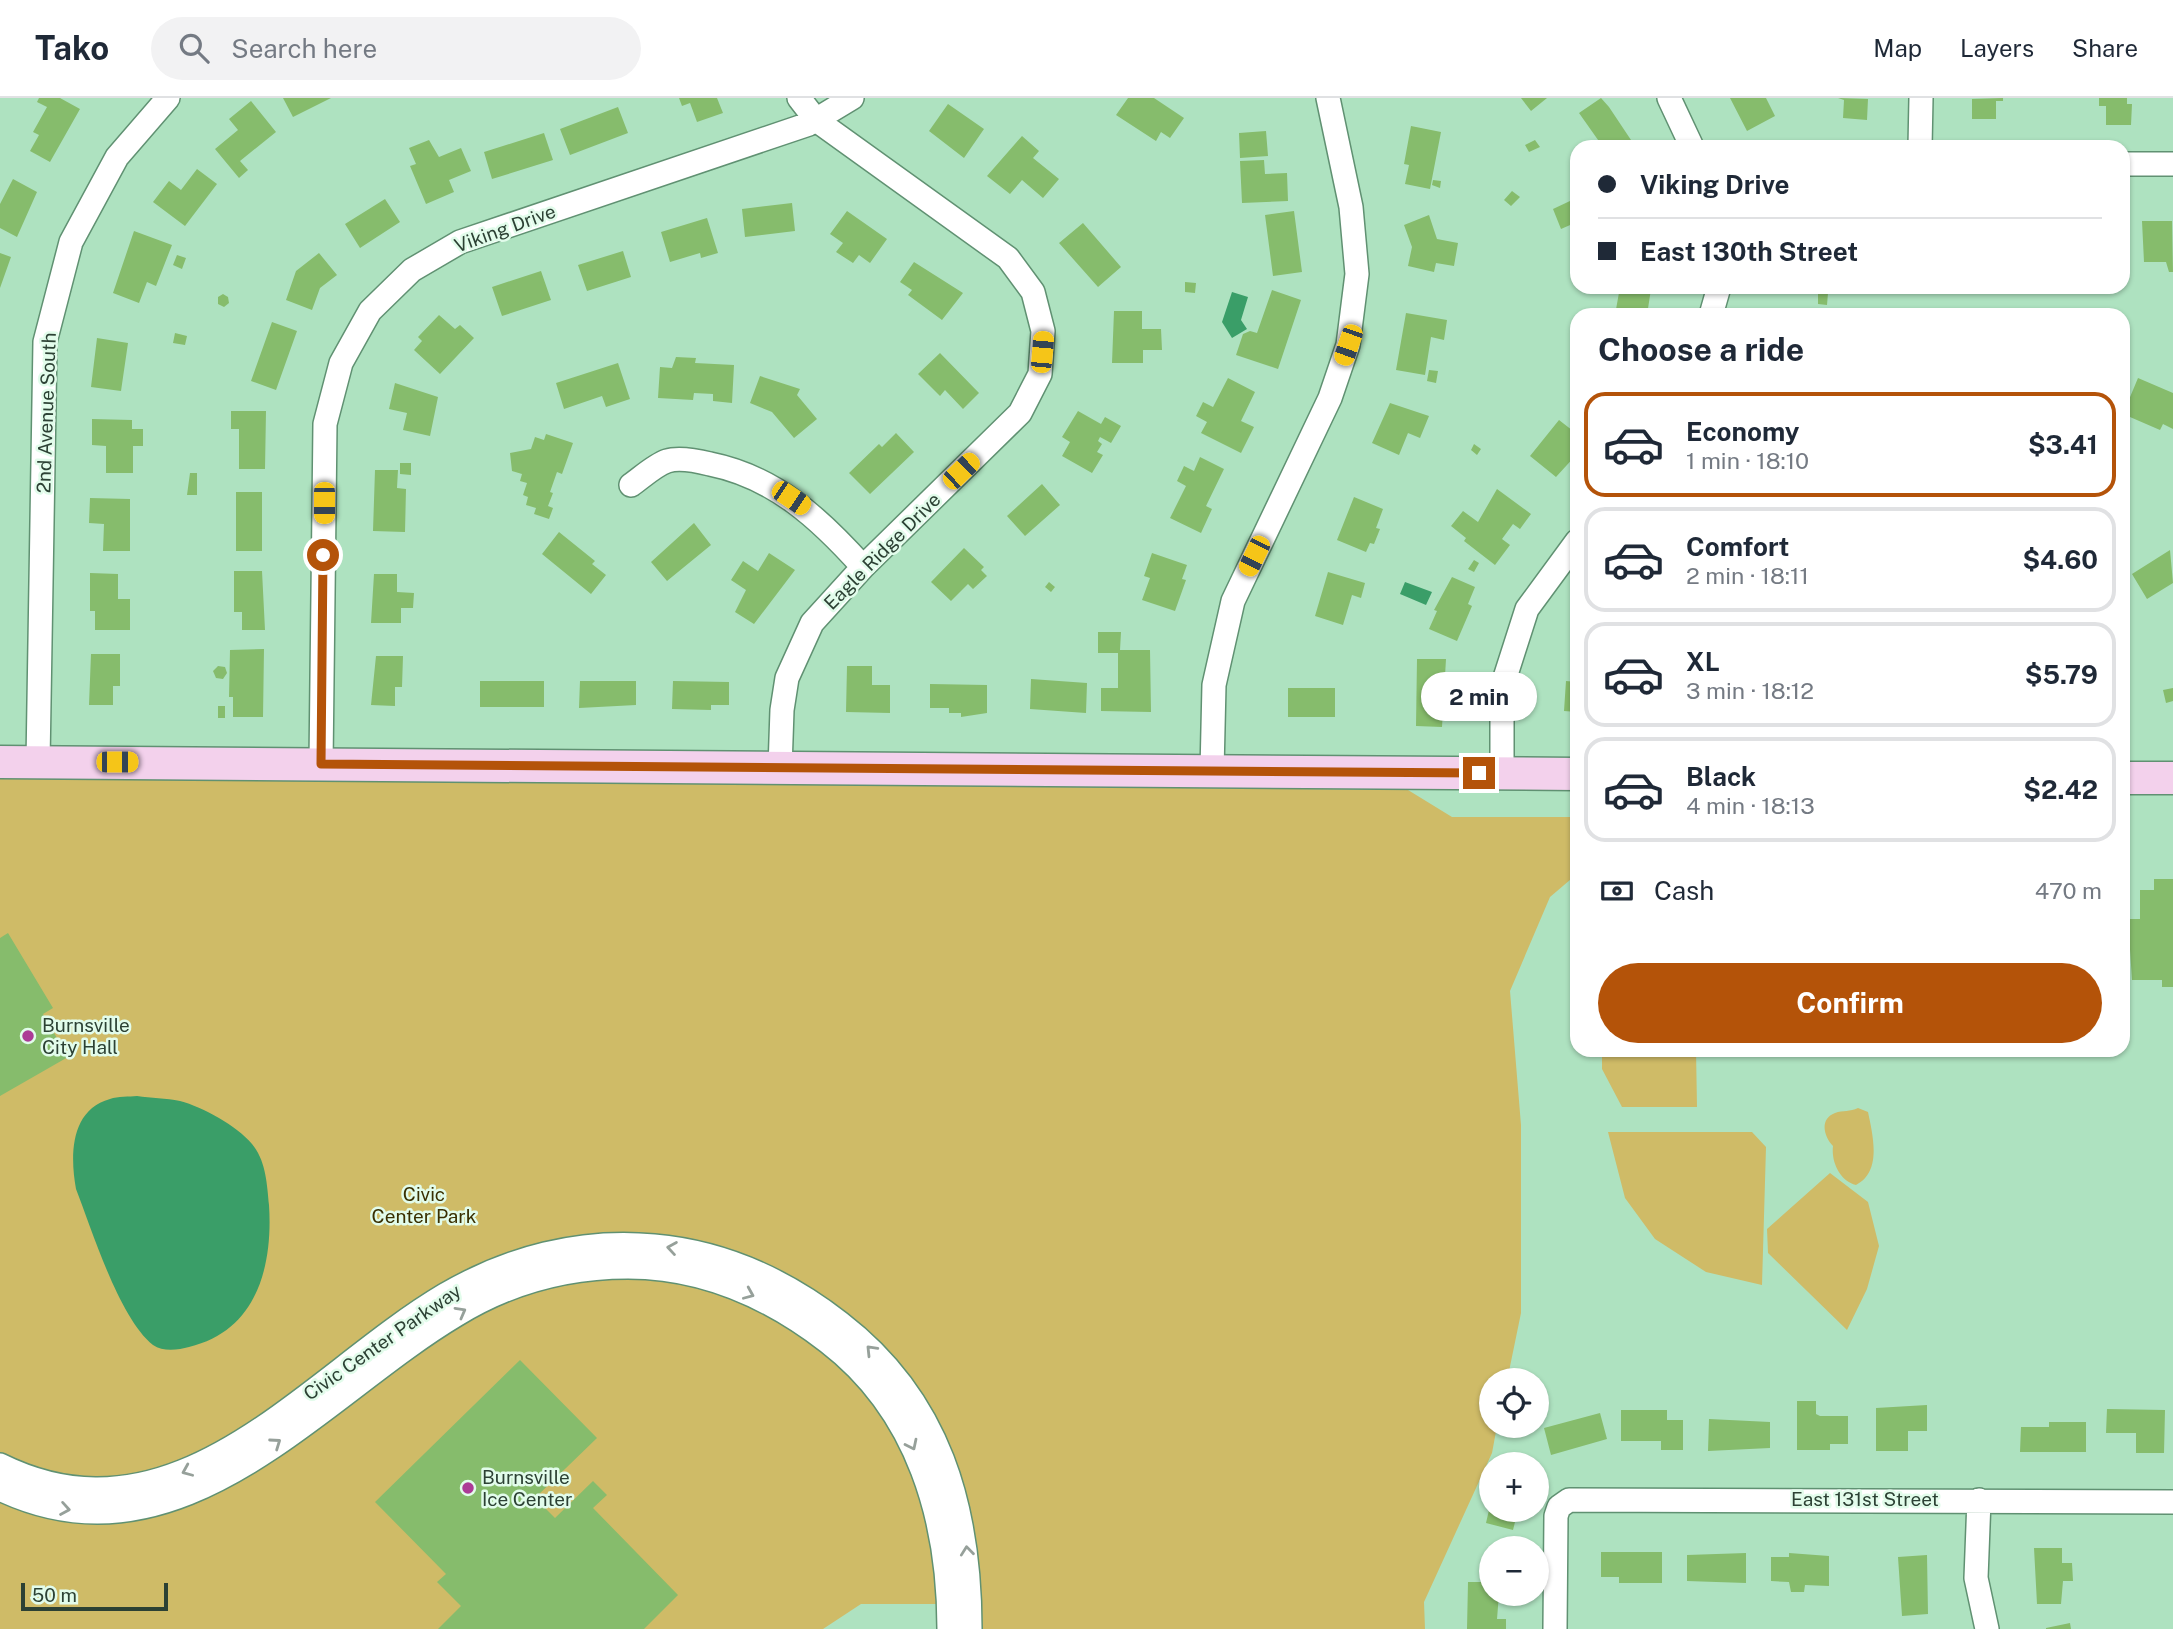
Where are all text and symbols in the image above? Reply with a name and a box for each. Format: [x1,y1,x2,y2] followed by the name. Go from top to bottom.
[151,17,641,80] search box
[35,29,109,67] text: Tako
[175,29,213,67] icon: search
[231,33,377,64] text: Search here
[1873,34,1922,62] text: Map
[1960,34,2034,62] text: Layers
[2072,34,2138,62] text: Share
[1640,169,1790,200] text: Viking Drive
[451,200,559,256] street label: Viking Drive
[1640,236,1858,267] text: East 130th Street
[1332,322,1365,368] car
[1030,330,1055,374] car
[1598,331,1804,368] text: Choose a ride
[32,332,60,494] street label: 2nd Avenue South
[1602,413,1665,476] icon: car
[1686,416,1799,447] text: Economy
[2028,429,2098,460] text: $3.41
[1686,447,1809,474] text: 1 min · 18:10
[939,449,984,493] car
[768,478,815,518] car
[314,482,335,524] car
[819,488,945,614] street label: Eagle Ridge Drive
[1602,528,1665,591] icon: car
[1686,531,1789,562] text: Comfort
[1236,533,1273,579] car
[307,539,339,571] route start
[2022,544,2098,575] text: $4.60
[1686,562,1809,589] text: 2 min · 18:11
[1602,643,1665,706] icon: car
[1686,646,1720,677] text: XL
[2025,659,2098,690] text: $5.79
[1421,672,1537,720] callout: 2 min
[1686,677,1814,704] text: 3 min · 18:12
[1449,683,1509,710] text: 2 min
[97,752,139,773] car
[1463,757,1495,789] route end
[1602,758,1665,821] icon: car
[1686,761,1756,792] text: Black
[2023,774,2098,805] text: $2.42
[1686,792,1815,819] text: 4 min · 18:13
[1598,872,1636,910] icon: cash
[1654,875,1714,906] text: Cash
[2035,877,2102,904] text: 470 m
[1598,963,2102,1043] button: Confirm
[42,1014,130,1058] place label: Burnsville City Hall
[20,1028,36,1044] marker: Burnsville City Hall
[372,1183,477,1227] park label: Civic Center Park
[666,1241,678,1256] one-way arrow
[299,1279,465,1405] street label: Civic Center Parkway
[742,1285,754,1299] one-way arrow
[454,1307,467,1320] one-way arrow
[866,1346,879,1359] one-way arrow
[1479,1368,1549,1606] map controls
[1479,1368,1549,1438] button: locate
[904,1438,918,1450] one-way arrow
[268,1439,281,1451] one-way arrow
[1479,1452,1549,1522] button: +
[182,1463,195,1477] one-way arrow
[482,1466,572,1510] place label: Burnsville Ice Center
[460,1480,476,1496] marker: Burnsville Ice Center
[1791,1488,1939,1510] street label: East 131st Street
[59,1501,71,1516] one-way arrow
[1479,1536,1549,1606] button: −
[960,1545,975,1556] one-way arrow
[21,1580,168,1612] scale bar
[32,1584,77,1606] text: 50 m

